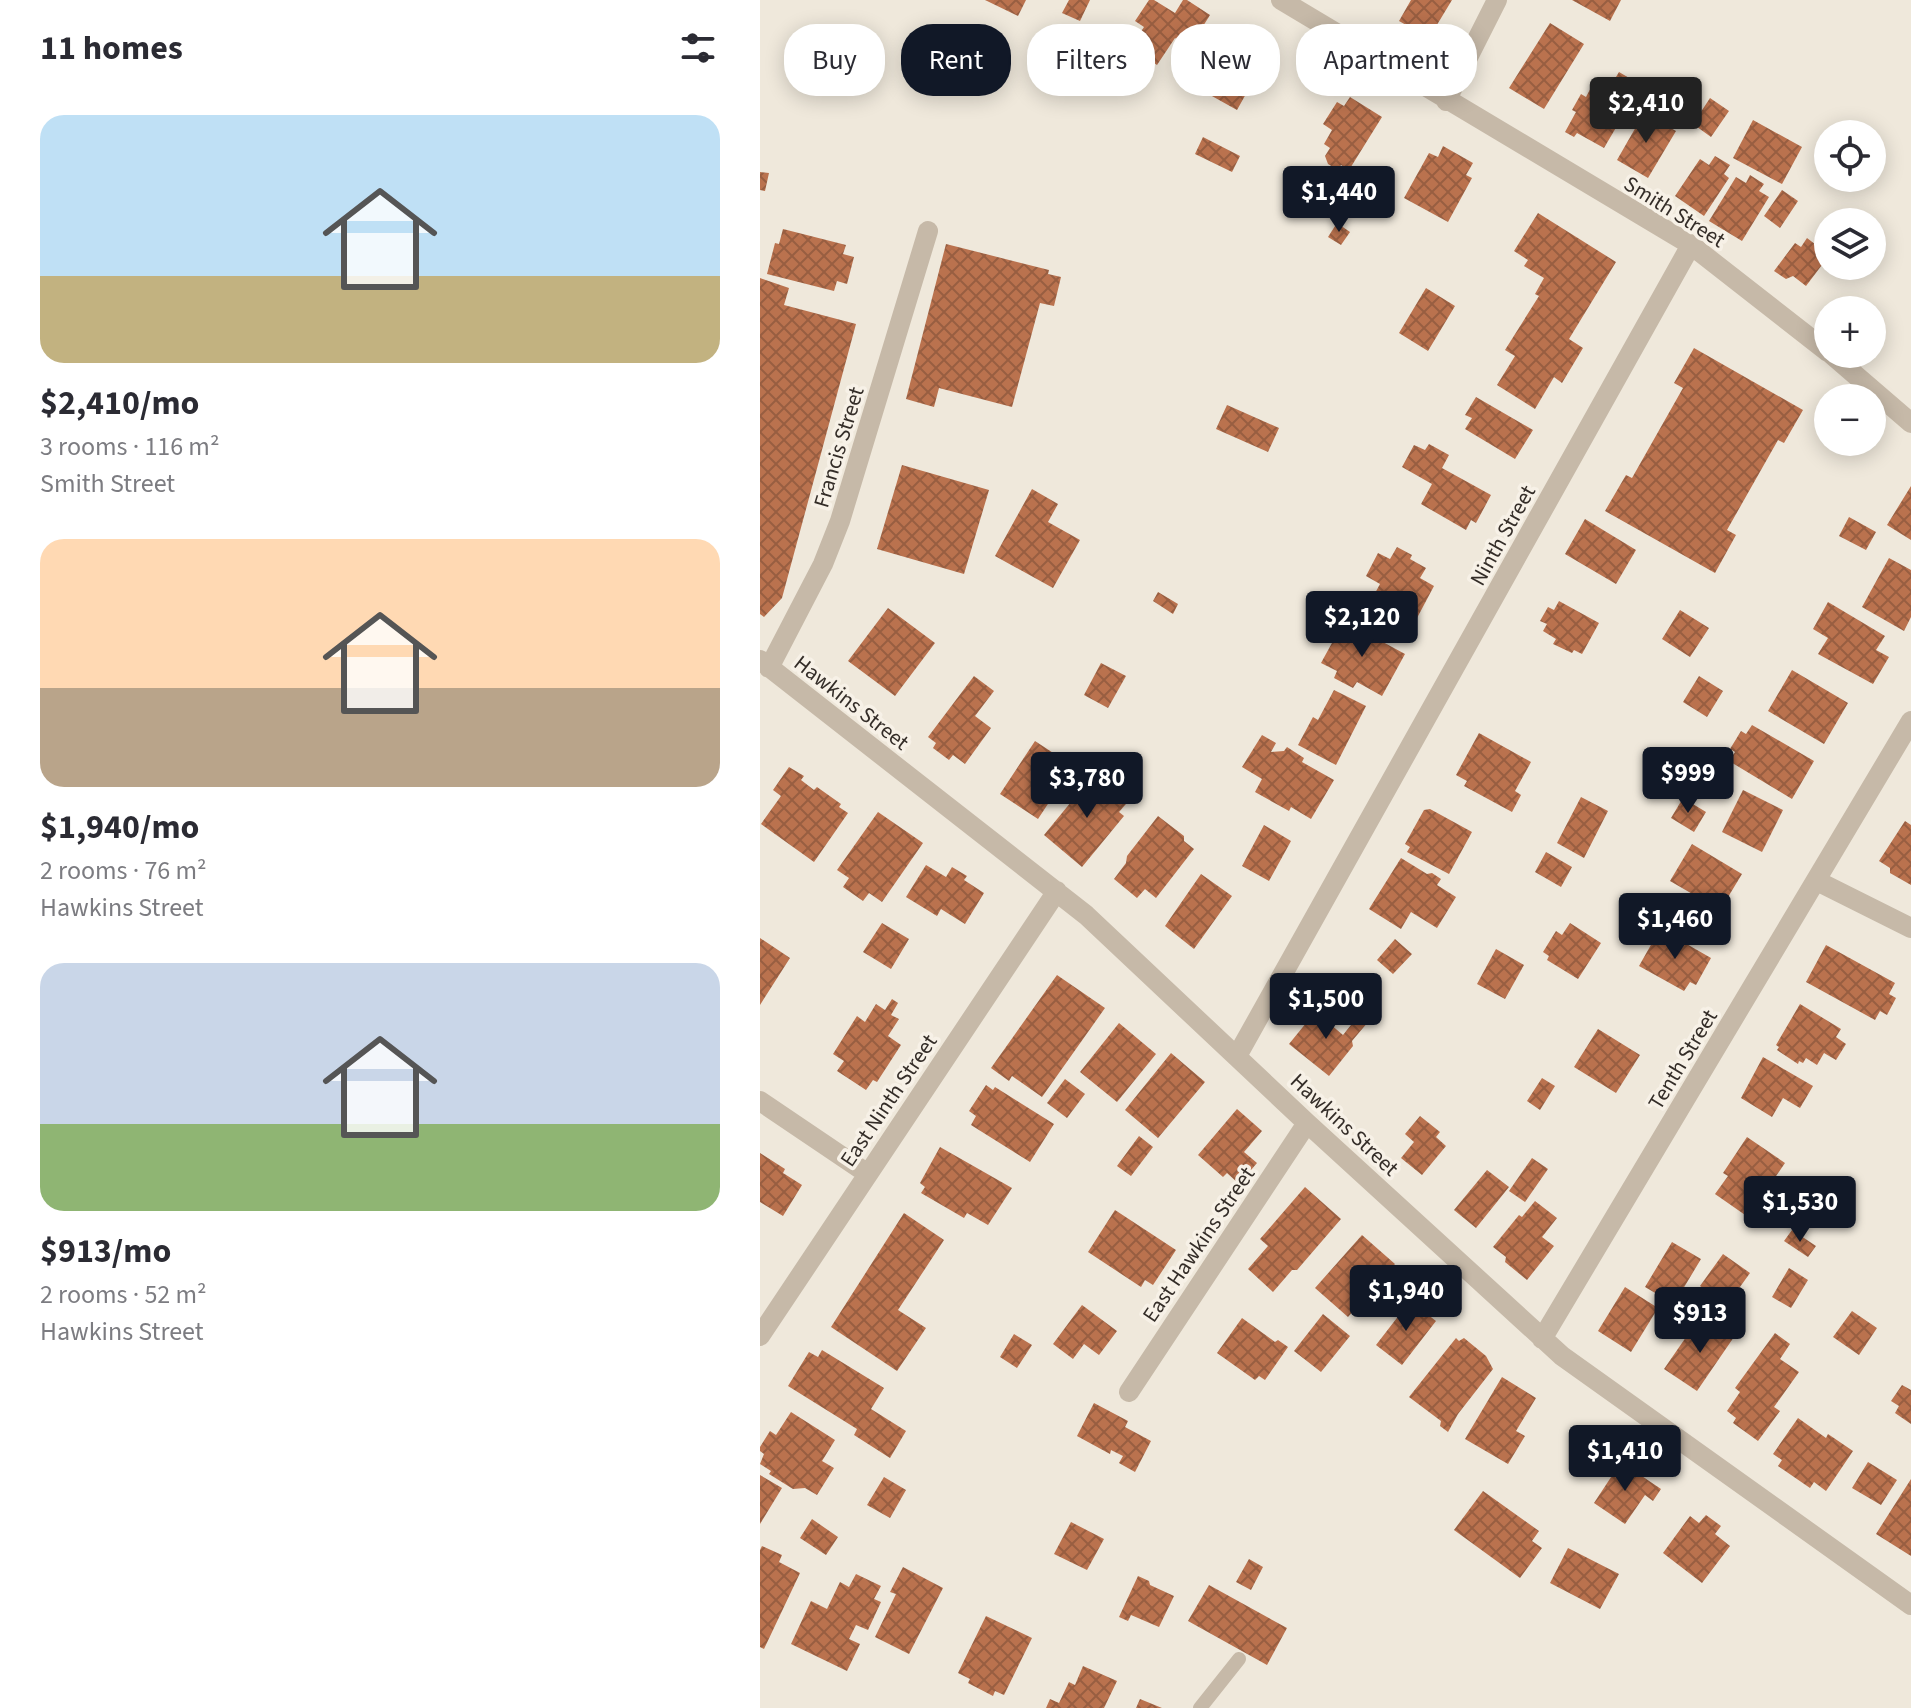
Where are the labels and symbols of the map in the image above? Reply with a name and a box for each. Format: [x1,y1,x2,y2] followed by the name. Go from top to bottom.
[1581,77,1711,145] pin: $2,410
[1274,166,1404,234] pin: $1,440
[1618,168,1732,256] street label: Smith Street
[805,382,873,512] street label: Francis Street
[1462,479,1544,592] street label: Ninth Street
[1297,591,1427,659] pin: $2,120
[787,648,916,758] street label: Hawkins Street
[1641,747,1735,815] pin: $999
[1022,752,1152,820] pin: $3,780
[1610,893,1740,961] pin: $1,460
[1261,973,1391,1041] pin: $1,500
[1640,1003,1726,1116] street label: Tenth Street
[833,1027,945,1173] street label: East Ninth Street
[1283,1066,1406,1184] street label: Hawkins Street
[1135,1160,1263,1329] street label: East Hawkins Street
[1735,1176,1865,1244] pin: $1,530
[1341,1265,1471,1333] pin: $1,940
[1653,1287,1747,1355] pin: $913
[1560,1425,1690,1493] pin: $1,410

